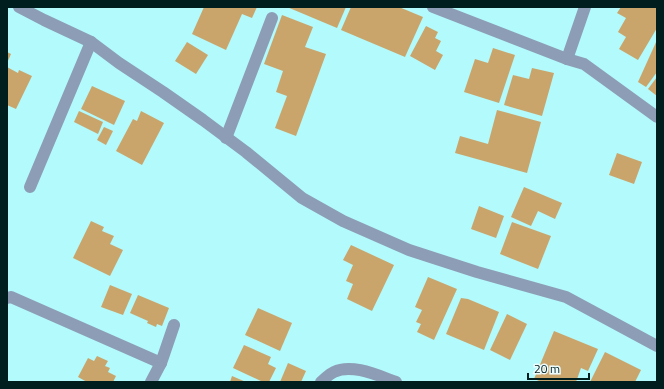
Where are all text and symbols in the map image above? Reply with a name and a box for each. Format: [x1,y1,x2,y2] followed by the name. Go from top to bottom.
[528,355,589,381] scale bar
[534,359,560,378] text: 20 m

